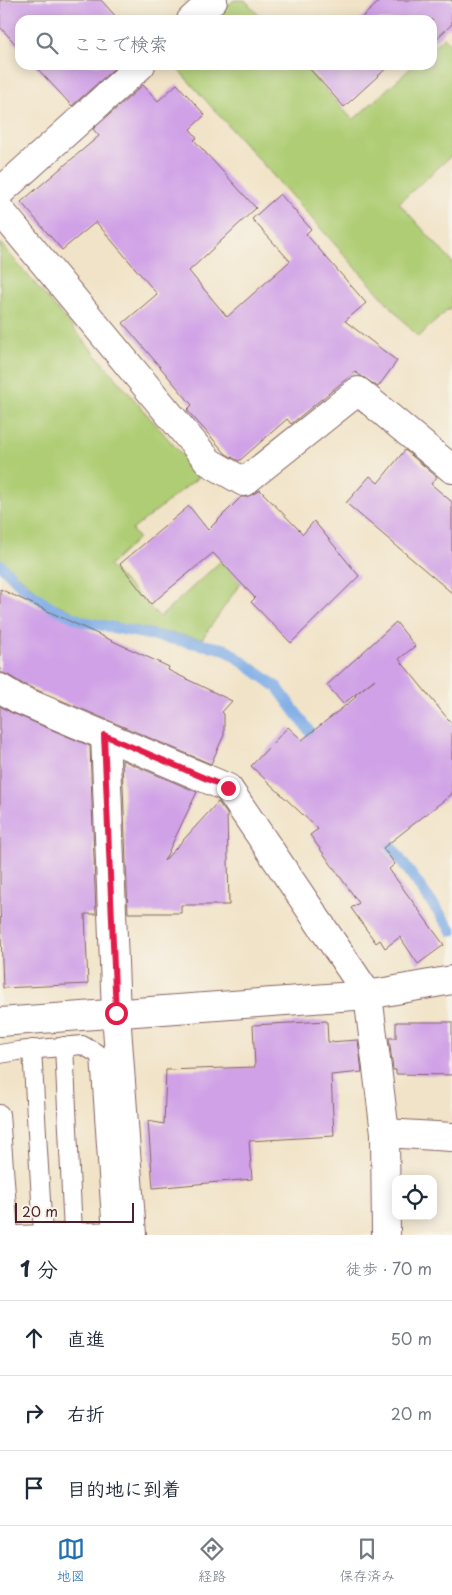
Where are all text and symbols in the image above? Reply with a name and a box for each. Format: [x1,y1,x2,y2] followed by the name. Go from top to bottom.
[15,15,437,70] search box
[33,29,61,57] icon: search
[73,29,168,57] text: ここで検索
[217,777,240,800] route end
[105,1002,128,1025] route start
[392,1175,437,1220] map controls
[392,1175,437,1220] button: locate
[15,1200,134,1223] scale bar
[22,1201,58,1222] text: 20 m
[20,1252,58,1284] text: 1 分
[346,1256,432,1280] text: 徒歩 · 70 m
[20,1324,48,1352] icon: ahead
[67,1324,105,1352] text: 直進
[391,1326,432,1350] text: 50 m
[20,1399,48,1427] icon: right
[67,1399,105,1427] text: 右折
[391,1401,432,1425] text: 20 m
[20,1474,48,1502] icon: arrive
[67,1474,181,1502] text: 目的地に到着
[57,1535,85,1586] tab: 地図
[198,1535,226,1586] tab: 経路
[339,1535,395,1586] tab: 保存済み

